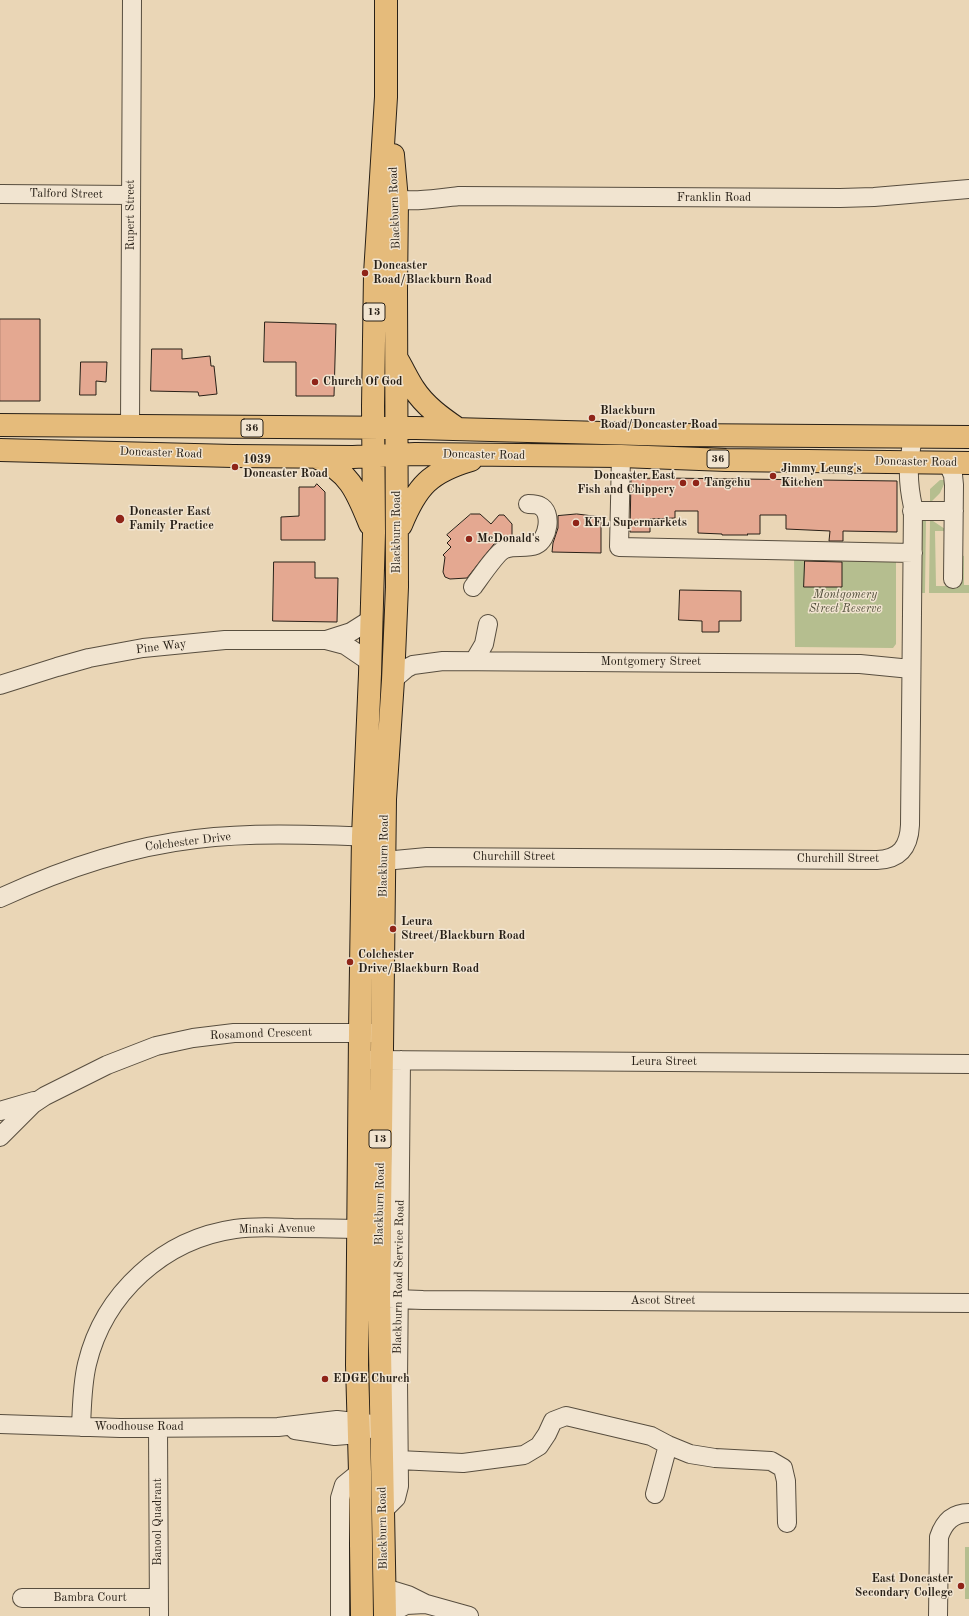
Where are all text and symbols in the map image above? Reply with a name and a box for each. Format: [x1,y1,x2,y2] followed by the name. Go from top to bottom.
[386,166,404,250] street label: Blackburn Road
[124,179,138,251] street label: Rupert Street
[29,186,103,202] street label: Talford Street
[677,191,751,205] street label: Franklin Road
[373,259,492,287] place label: Doncaster Road/Blackburn Road
[360,268,370,278] marker: Doncaster Road/Blackburn Road
[363,303,385,321] road number: 13
[323,375,402,389] place label: Church Of God
[310,377,320,387] marker: Church Of God
[600,404,718,432] place label: Blackburn Road/Doncaster Road
[587,413,597,423] marker: Blackburn Road/Doncaster Road
[241,419,263,437] road number: 36
[119,444,203,462] street label: Doncaster Road
[442,447,526,463] street label: Doncaster Road
[707,450,729,468] road number: 36
[243,453,328,481] place label: 1039 Doncaster Road
[874,454,958,470] street label: Doncaster Road
[230,462,240,472] marker: 1039 Doncaster Road
[781,462,862,490] place label: Jimmy Leung's Kitchen
[577,469,675,497] place label: Doncaster East Fish and Chippery
[768,471,778,481] marker: Jimmy Leung's Kitchen
[704,476,750,490] place label: Tangchu
[678,478,688,488] marker: Doncaster East Fish and Chippery
[691,478,701,488] marker: Tangchu
[390,491,404,573] street label: Blackburn Road
[129,505,214,533] place label: Doncaster East Family Practice
[114,513,126,525] marker: Doncaster East Family Practice
[584,516,687,530] place label: KFL Supermarkets
[571,518,581,528] marker: KFL Supermarkets
[477,532,540,546] place label: McDonald's
[464,534,474,544] marker: McDonald's
[809,588,881,616] park label: Montgomery Street Reserve
[135,637,187,657] street label: Pine Way
[601,655,701,669] street label: Montgomery Street
[376,814,392,898] street label: Blackburn Road
[144,830,232,854] street label: Colchester Drive
[473,850,555,864] street label: Churchill Street
[797,852,879,866] street label: Churchill Street
[401,915,525,943] place label: Leura Street/Blackburn Road
[388,924,398,934] marker: Leura Street/Blackburn Road
[358,948,479,976] place label: Colchester Drive/Blackburn Road
[345,957,355,967] marker: Colchester Drive/Blackburn Road
[210,1025,312,1043] street label: Rosamond Crescent
[631,1055,697,1069] street label: Leura Street
[369,1130,391,1148] road number: 13
[372,1162,388,1246] street label: Blackburn Road
[390,1200,408,1354] street label: Blackburn Road Service Road
[239,1221,315,1237] street label: Minaki Avenue
[631,1294,695,1308] street label: Ascot Street
[333,1372,410,1386] place label: EDGE Church
[320,1374,330,1384] marker: EDGE Church
[94,1420,184,1434] street label: Woodhouse Road
[151,1478,165,1566] street label: Banool Quadrant
[375,1486,391,1570] street label: Blackburn Road
[855,1572,953,1600] place label: East Doncaster Secondary College
[956,1581,966,1591] marker: East Doncaster Secondary College
[53,1591,127,1605] street label: Bambra Court

